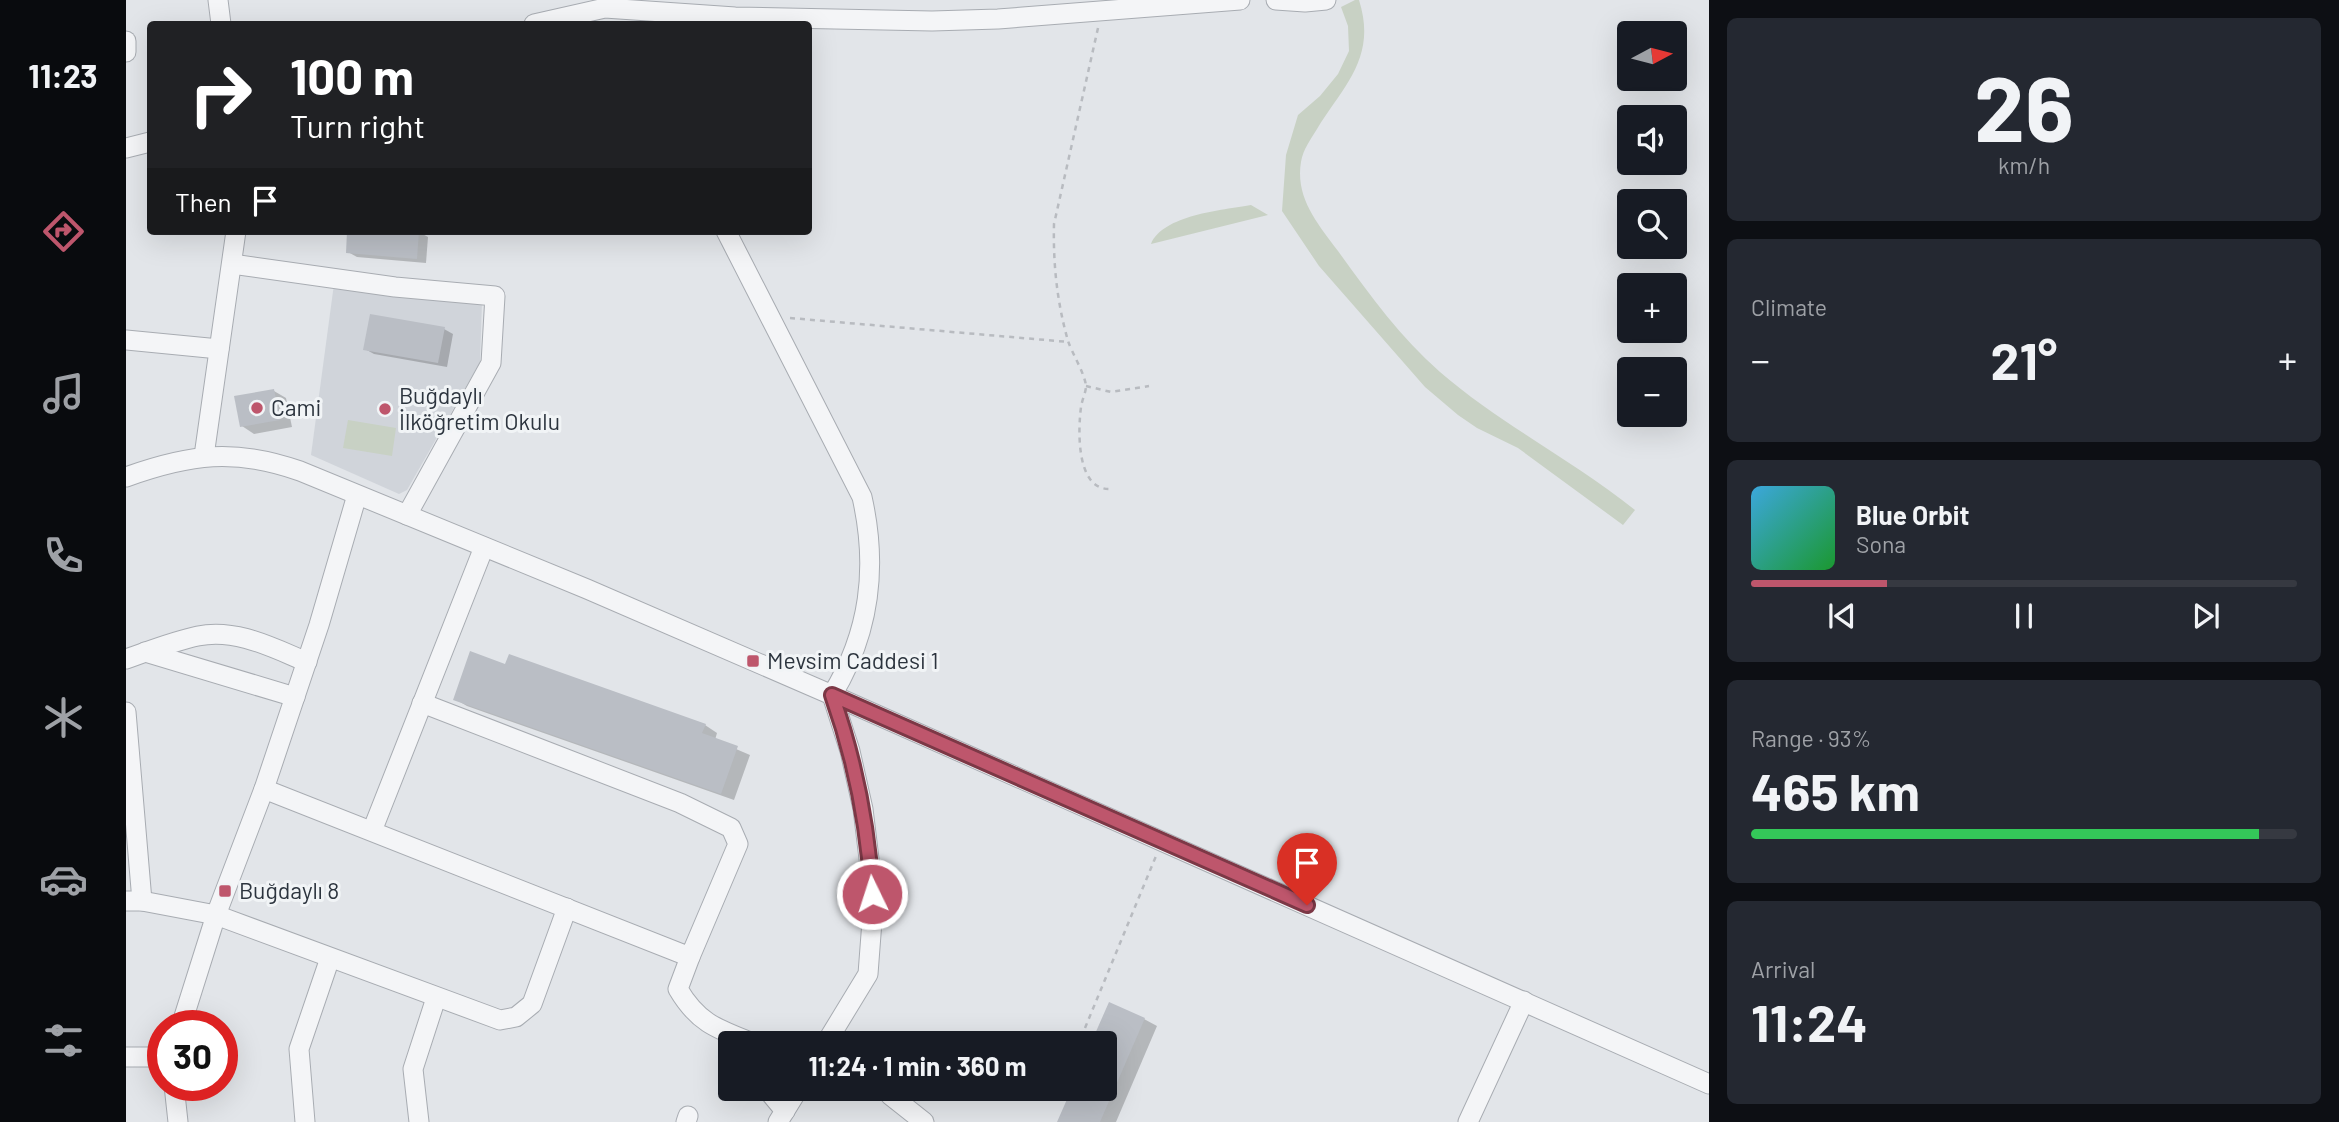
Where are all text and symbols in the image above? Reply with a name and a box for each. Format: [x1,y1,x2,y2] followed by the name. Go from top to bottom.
[1617,21,1687,91] north arrow
[1617,21,1687,427] map controls
[290,46,414,105] text: 100 m
[175,49,266,140] icon: right
[1974,51,2074,160] text: 26
[28,56,98,94] text: 11:23
[1617,105,1687,175] button: sound
[290,106,425,144] text: Turn right
[1998,151,2050,179] text: km/h
[246,182,284,220] icon: arrive
[175,186,232,217] text: Then
[1617,189,1687,259] button: search
[39,207,88,256] icon: directions
[1617,273,1687,343] button: +
[1751,293,1827,321] text: Climate
[1991,328,2057,390] text: 21°
[1751,336,1770,382] text: −
[2278,336,2297,382] text: +
[1617,357,1687,427] button: −
[39,369,88,418] icon: music
[399,381,560,435] place label: Buğdaylı İlköğretim Okulu
[271,393,321,421] place label: Cami
[249,400,265,416] marker: Cami
[377,401,393,417] marker: Buğdaylı İlköğretim Okulu
[1856,499,1969,530] text: Blue Orbit
[1856,530,1906,558] text: Sona
[39,531,88,580] icon: phone
[1823,597,1861,635] icon: previous
[2005,597,2043,635] icon: pause
[2187,597,2225,635] icon: next
[767,646,938,674] place label: Mevsim Caddesi 1
[745,653,761,669] marker: Mevsim Caddesi 1
[39,693,88,742] icon: climate
[1751,724,1871,752] text: Range · 93%
[1751,759,1920,821] text: 465 km
[1277,833,1337,905] pin
[1288,844,1326,882] icon: arrive
[39,855,88,904] icon: car
[835,857,909,931] position arrow
[239,876,339,904] place label: Buğdaylı 8
[217,883,233,899] marker: Buğdaylı 8
[1751,955,1815,983] text: Arrival
[1751,990,1868,1052] text: 11:24
[147,1010,238,1101] speed limit sign: 30
[39,1016,88,1065] icon: filters
[808,1050,1027,1081] text: 11:24 · 1 min · 360 m

